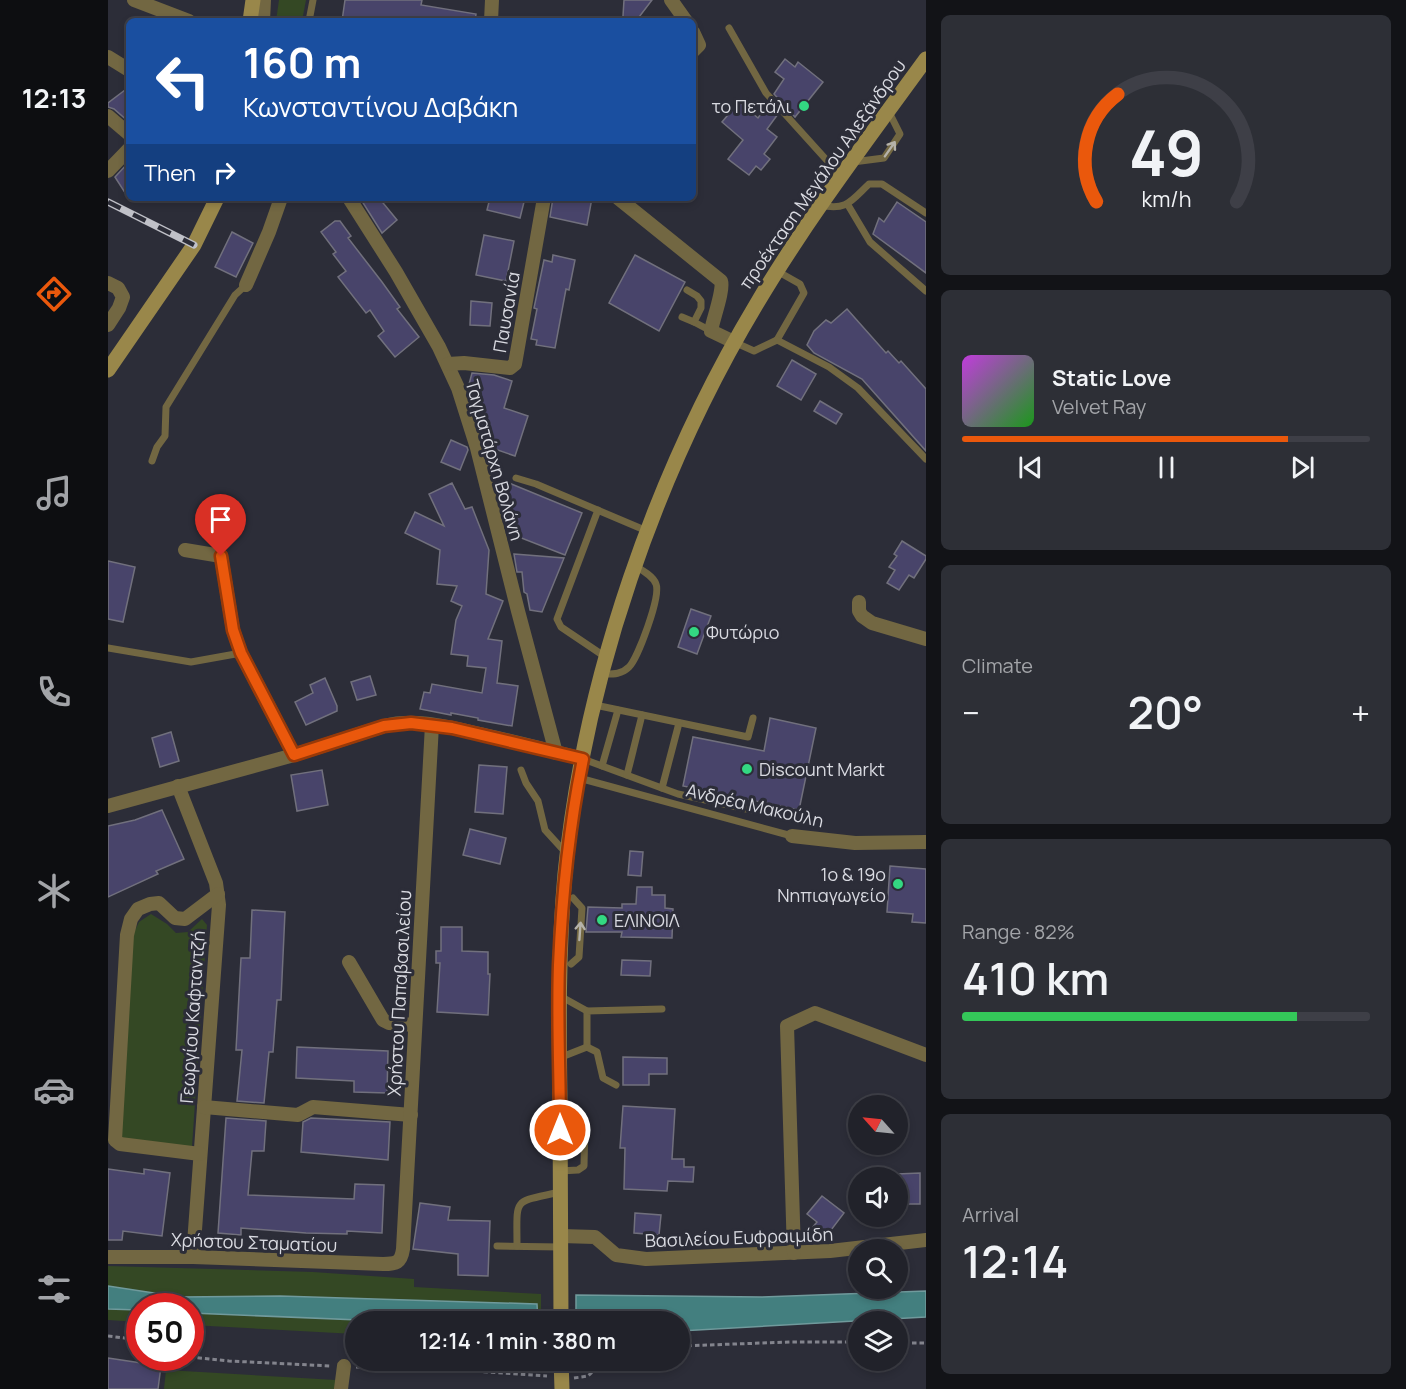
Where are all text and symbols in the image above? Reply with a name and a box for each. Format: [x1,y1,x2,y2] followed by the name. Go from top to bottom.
[243,33,361,91] text: 160 m
[144,42,222,120] icon: left
[733,54,911,294] street label: προέκταση Μεγάλου Αλεξάνδρου
[22,79,86,116] text: 12:13
[243,88,518,125] text: Κωνσταντίνου Δαβάκη
[712,94,792,118] place label: το Πετάλι
[797,99,811,113] marker: το Πετάλι
[1128,109,1204,195] text: 49
[884,141,896,157] one-way arrow
[208,156,241,189] icon: right
[144,158,196,188] text: Then
[1141,184,1191,213] text: km/h
[487,270,525,354] street label: Παυσανία
[33,273,75,315] icon: directions
[1052,363,1171,393] text: Static Love
[461,377,529,543] street label: Ταγματάρχη Βολάνη
[1052,393,1146,420] text: Velvet Ray
[1014,451,1047,484] icon: previous
[1150,451,1183,484] icon: pause
[1286,451,1319,484] icon: next
[33,472,75,514] icon: music
[195,494,246,556] pin
[204,503,237,536] icon: arrive
[706,620,779,644] place label: Φυτώριο
[687,625,701,639] marker: Φυτώριο
[962,652,1033,679] text: Climate
[33,671,75,713] icon: phone
[1128,681,1203,743] text: 20°
[962,690,980,735] text: −
[1351,690,1370,735] text: +
[759,757,885,781] place label: Discount Markt
[740,762,754,776] marker: Discount Markt
[684,778,826,832] street label: Ανδρέα Μακούλη
[777,862,886,907] place label: 1ο & 19ο Νηπιαγωγείο
[33,870,75,912] icon: climate
[891,877,905,891] marker: 1ο & 19ο Νηπιαγωγείο
[382,889,416,1097] street label: Χρήστου Παπαβασιλείου
[614,908,680,932] place label: ΕΛΙΝΟΙΛ
[595,913,609,927] marker: ΕΛΙΝΟΙΛ
[962,918,1075,945] text: Range · 82%
[575,922,586,942] one-way arrow
[174,930,210,1104] street label: Γεωργίου Καφταντζή
[962,947,1109,1009] text: 410 km
[33,1069,75,1111] icon: car
[848,1095,908,1155] north arrow
[848,1095,908,1371] map controls
[528,1098,592,1162] position arrow
[848,1167,908,1227] button: sound
[962,1201,1019,1228] text: Arrival
[644,1222,834,1252] street label: Βασιλείου Ευφραιμίδη
[170,1227,338,1257] street label: Χρήστου Σταματίου
[962,1230,1068,1292] text: 12:14
[848,1239,908,1299] button: search
[33,1268,75,1310] icon: filters
[126,1293,204,1371] speed limit sign: 50
[848,1311,908,1371] button: layers
[419,1326,616,1356] text: 12:14 · 1 min · 380 m

